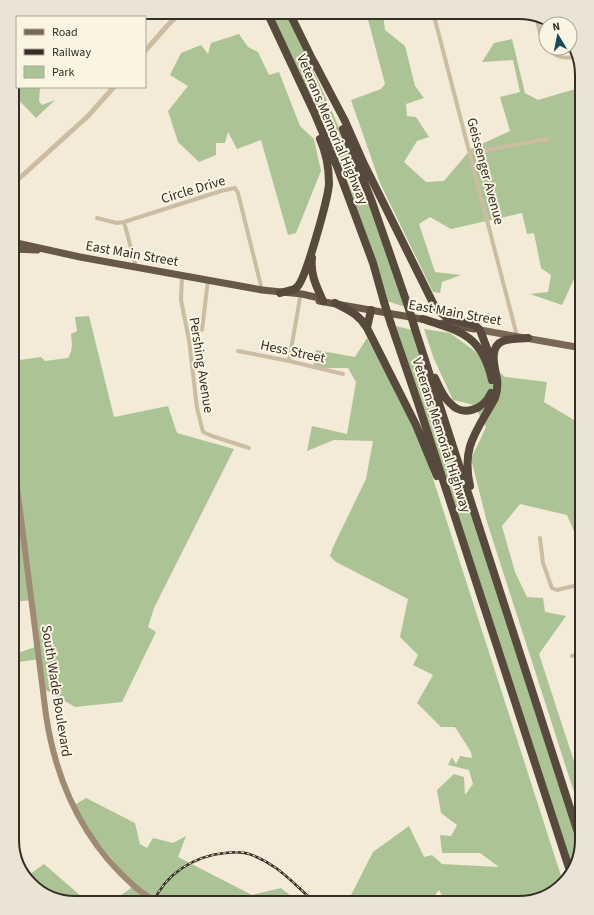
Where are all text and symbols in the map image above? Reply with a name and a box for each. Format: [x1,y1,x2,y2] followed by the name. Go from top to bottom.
[16,16,146,88] legend
[538,16,578,56] north arrow
[551,19,561,35] text: N
[52,24,78,41] text: Road
[52,44,91,61] text: Railway
[291,51,373,208] street label: Veterans Memorial Highway
[52,64,74,81] text: Park
[461,116,509,227] street label: Geissenger Avenue
[159,171,228,209] street label: Circle Drive
[84,236,180,272] street label: East Main Street
[407,295,503,331] street label: East Main Street
[184,316,218,415] street label: Pershing Avenue
[259,335,327,369] street label: Hess Street
[407,355,476,516] street label: Veterans Memorial Highway
[36,624,76,758] street label: South Wade Boulevard

